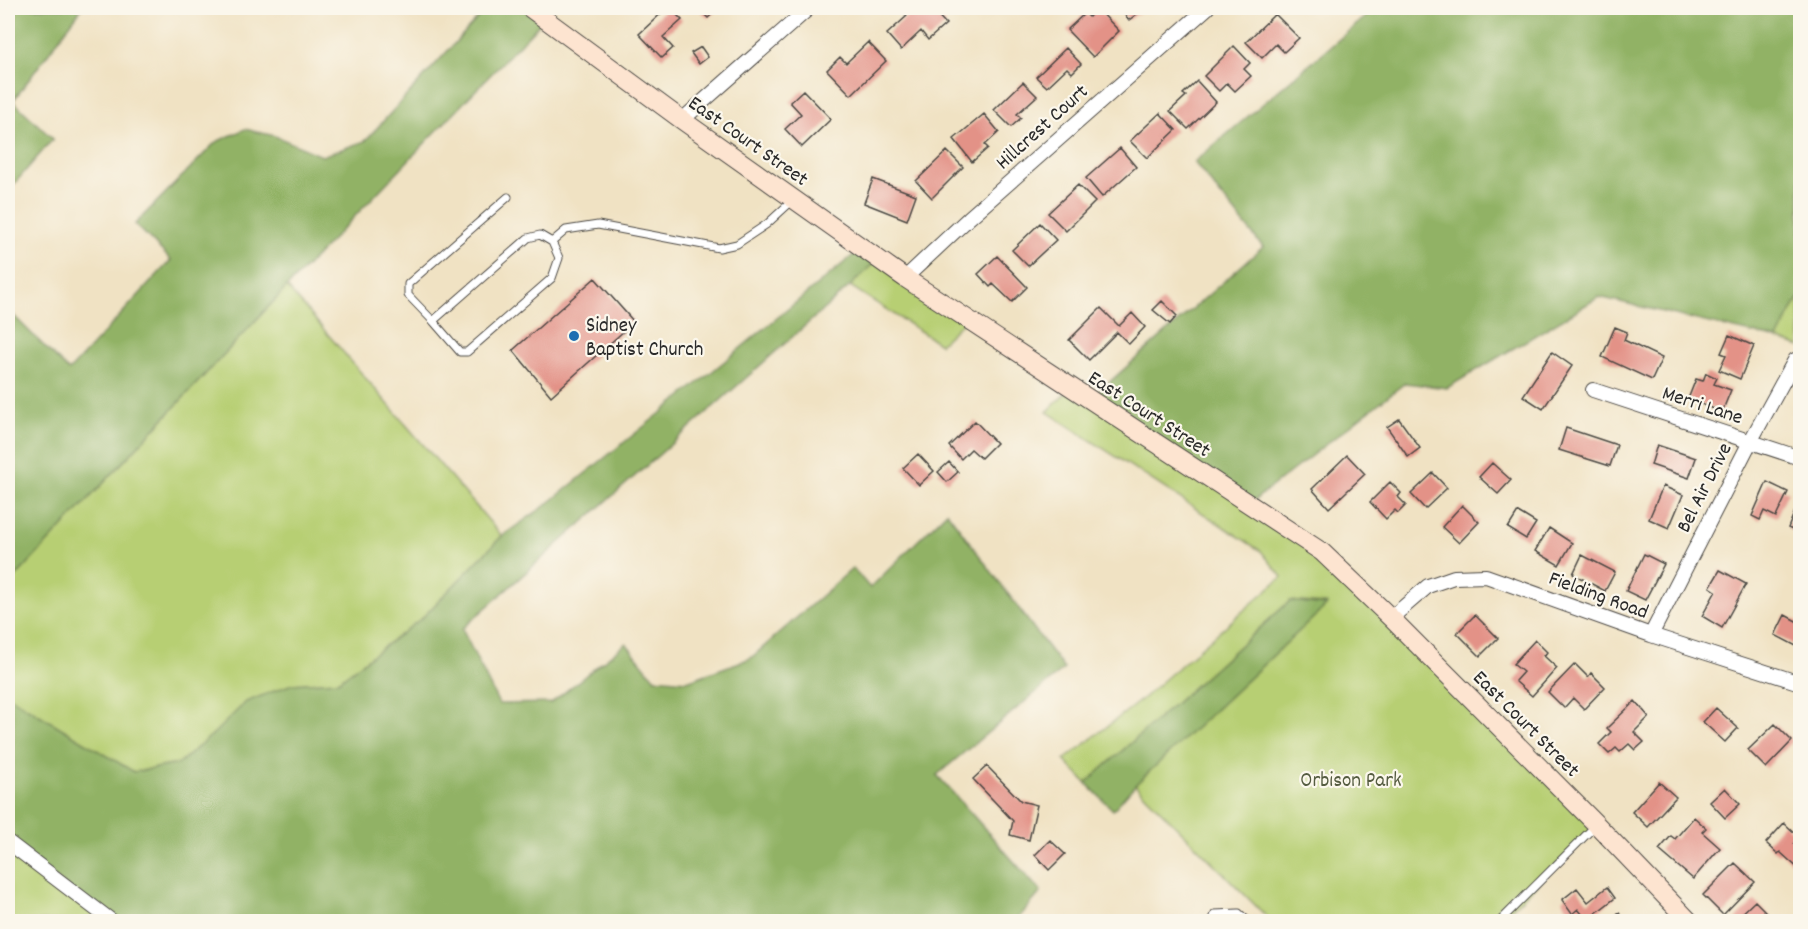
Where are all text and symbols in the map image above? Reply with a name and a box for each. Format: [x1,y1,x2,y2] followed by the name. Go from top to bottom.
[990,78,1096,178] street label: Hillcrest Court
[681,90,814,195] street label: East Court Street
[586,312,703,366] place label: Sidney Baptist Church
[567,329,581,343] marker: Sidney Baptist Church
[1081,365,1216,467] street label: East Court Street
[1658,380,1746,434] street label: Merri Lane
[1670,438,1741,539] street label: Bel Air Drive
[1544,565,1652,629] street label: Fielding Road
[1464,665,1585,786] street label: East Court Street
[1300,767,1402,797] park label: Orbison Park

